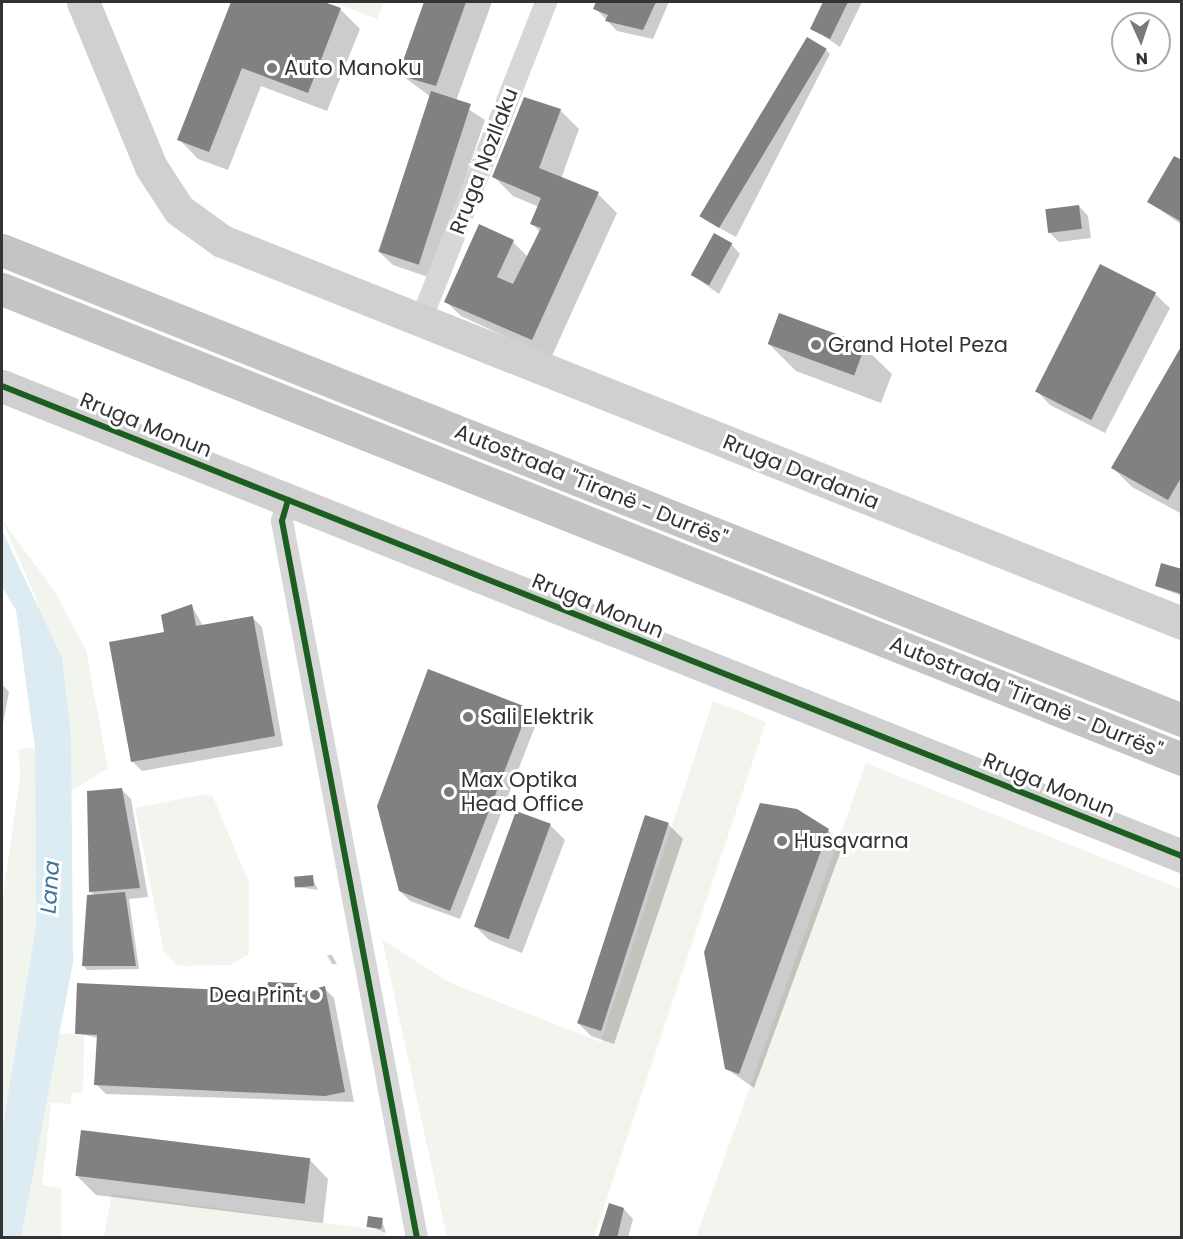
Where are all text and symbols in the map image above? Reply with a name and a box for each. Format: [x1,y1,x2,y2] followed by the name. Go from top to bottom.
[1111,12,1171,72] north arrow
[1135,47,1148,70] text: N
[284,55,422,81] place label: Auto Manoku
[265,61,279,75] marker: Auto Manoku
[445,84,523,238] street label: Rruga Nozllaku
[828,332,1008,358] place label: Grand Hotel Peza
[809,338,823,352] marker: Grand Hotel Peza
[76,387,216,463] street label: Rruga Monun
[451,419,731,551] street label: Autostrada "Tiranë - Durrës"
[719,429,883,515] street label: Rruga Dardania
[528,568,668,644] street label: Rruga Monun
[886,631,1166,763] street label: Autostrada "Tiranë - Durrës"
[480,704,594,730] place label: Sali Elektrik
[461,710,475,724] marker: Sali Elektrik
[979,747,1119,823] street label: Rruga Monun
[461,767,584,817] place label: Max Optika Head Office
[442,785,456,799] marker: Max Optika Head Office
[794,828,909,854] place label: Husqvarna
[775,834,789,848] marker: Husqvarna
[35,859,65,915] water label: Lana
[209,982,303,1008] place label: Dea Print
[308,988,322,1002] marker: Dea Print

